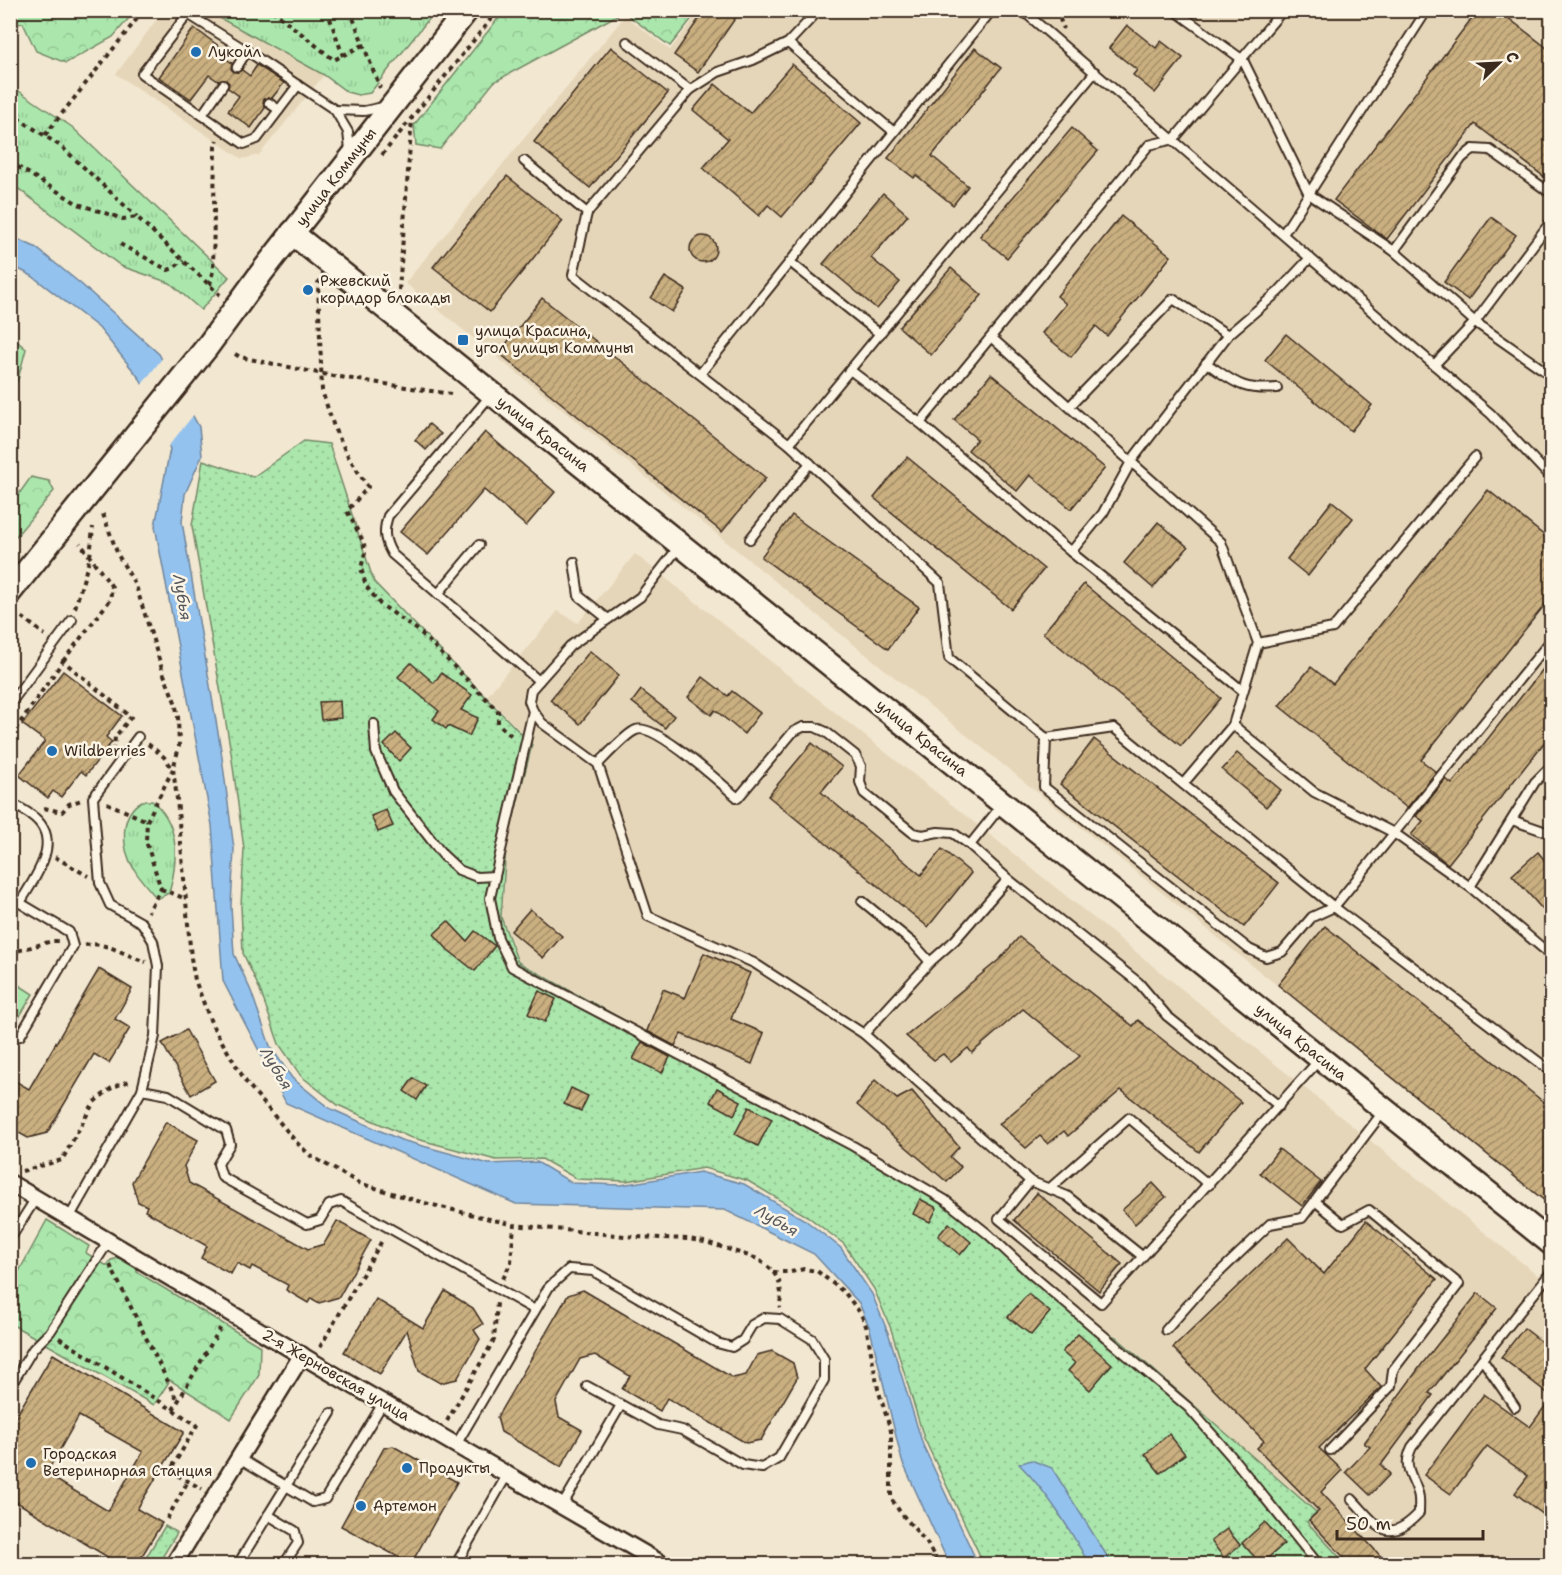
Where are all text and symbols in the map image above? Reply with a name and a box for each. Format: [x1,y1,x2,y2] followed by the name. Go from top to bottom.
[1469,33,1529,93] north arrow
[208,42,262,62] place label: Лукойл
[189,45,203,59] marker: Лукойл
[1501,48,1524,66] text: С
[291,124,381,230] street label: улица Коммуны
[320,271,451,308] place label: Ржевский коридор блокады
[301,283,315,297] marker: Ржевский коридор блокады
[475,321,634,358] place label: улица Красина, угол улицы Коммуны
[456,333,470,347] marker: улица Красина, угол улицы Коммуны
[493,392,594,477] street label: улица Красина
[168,571,197,622] water label: Лубья
[872,695,972,782] street label: улица Красина
[64,741,146,761] place label: Wildberries
[45,744,59,758] marker: Wildberries
[1251,999,1351,1086] street label: улица Красина
[255,1042,298,1094] water label: Лубья
[750,1199,802,1241] water label: Лубья
[258,1324,414,1426] street label: 2-я Жерновская улица
[43,1444,212,1481] place label: Городская Ветеринарная Станция
[24,1456,38,1470] marker: Городская Ветеринарная Станция
[419,1458,490,1478] place label: Продукты
[400,1461,414,1475] marker: Продукты
[373,1496,437,1516] place label: Артемон
[354,1499,368,1513] marker: Артемон
[1337,1503,1482,1541] scale bar
[1346,1512,1391,1536] text: 50 m

